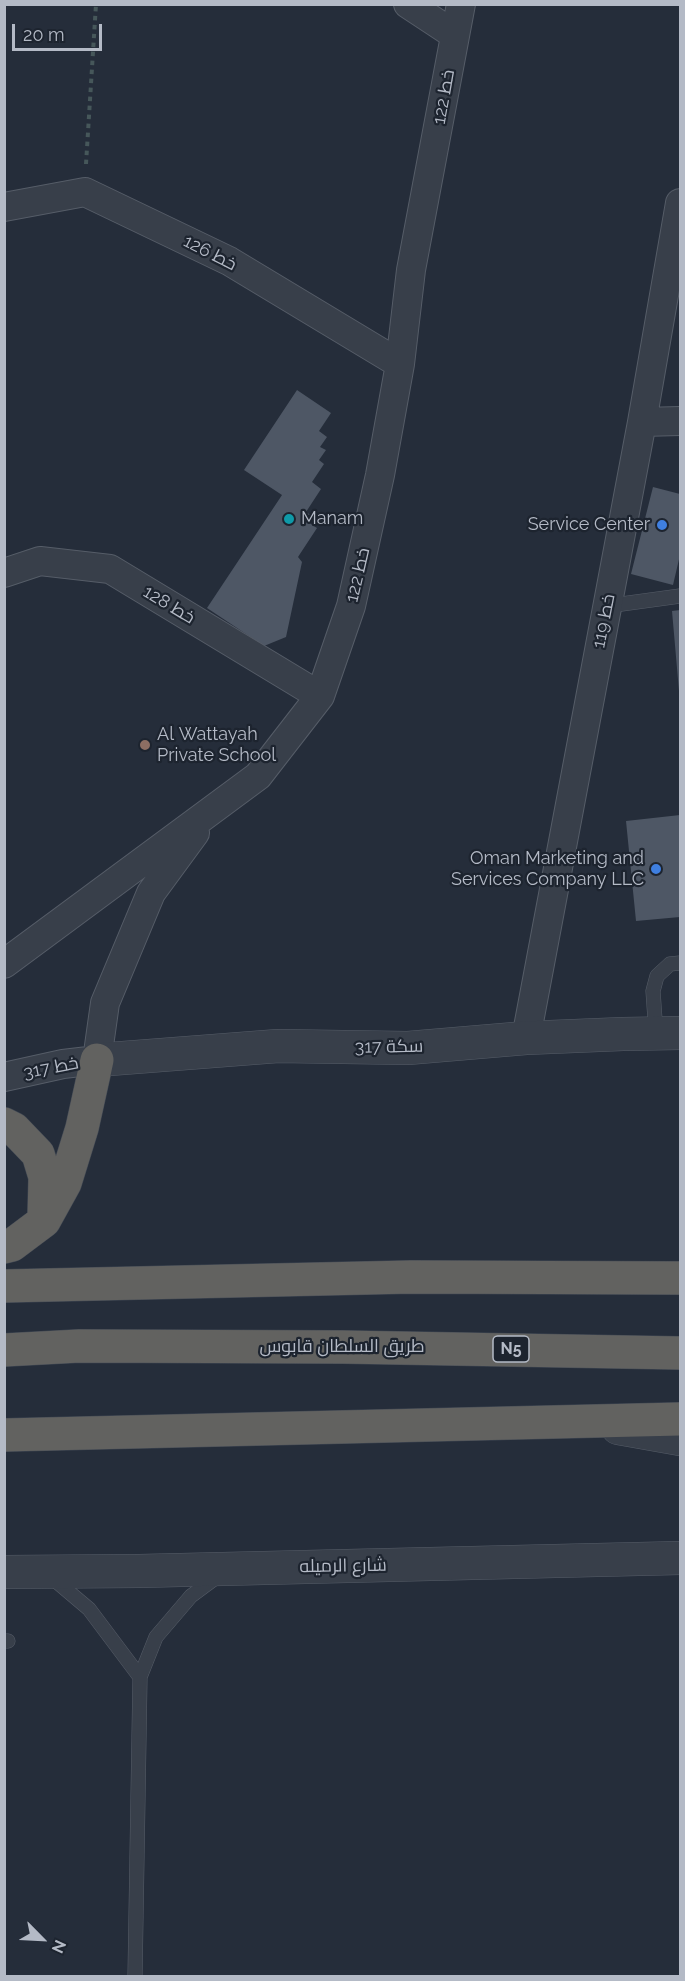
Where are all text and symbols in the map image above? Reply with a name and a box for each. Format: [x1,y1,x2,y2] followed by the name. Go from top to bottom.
[15,12,105,50] scale bar
[23,24,65,45] text: 20 m
[429,68,459,126] street label: خط 122
[180,230,240,276] street label: خط 126
[301,508,363,530] place label: Manam
[282,512,296,526] marker: Manam
[528,514,650,536] place label: Service Center
[655,518,669,532] marker: Service Center
[341,546,375,604] street label: خط 122
[139,581,199,629] street label: خط 128
[588,592,620,650] street label: خط 119
[157,724,276,766] place label: Al Wattayah Private School
[138,738,152,752] marker: Al Wattayah Private School
[451,848,644,890] place label: Oman Marketing and Services Company LLC
[649,862,663,876] marker: Oman Marketing and Services Company LLC
[355,1036,423,1058] street label: سكة 317
[22,1052,80,1084] street label: خط 317
[259,1336,425,1358] street label: طريق السلطان قابوس
[493,1336,529,1362] road number: N5
[299,1554,387,1578] street label: شارع الرميله
[12,1909,72,1969] north arrow
[48,1937,70,1956] text: N

